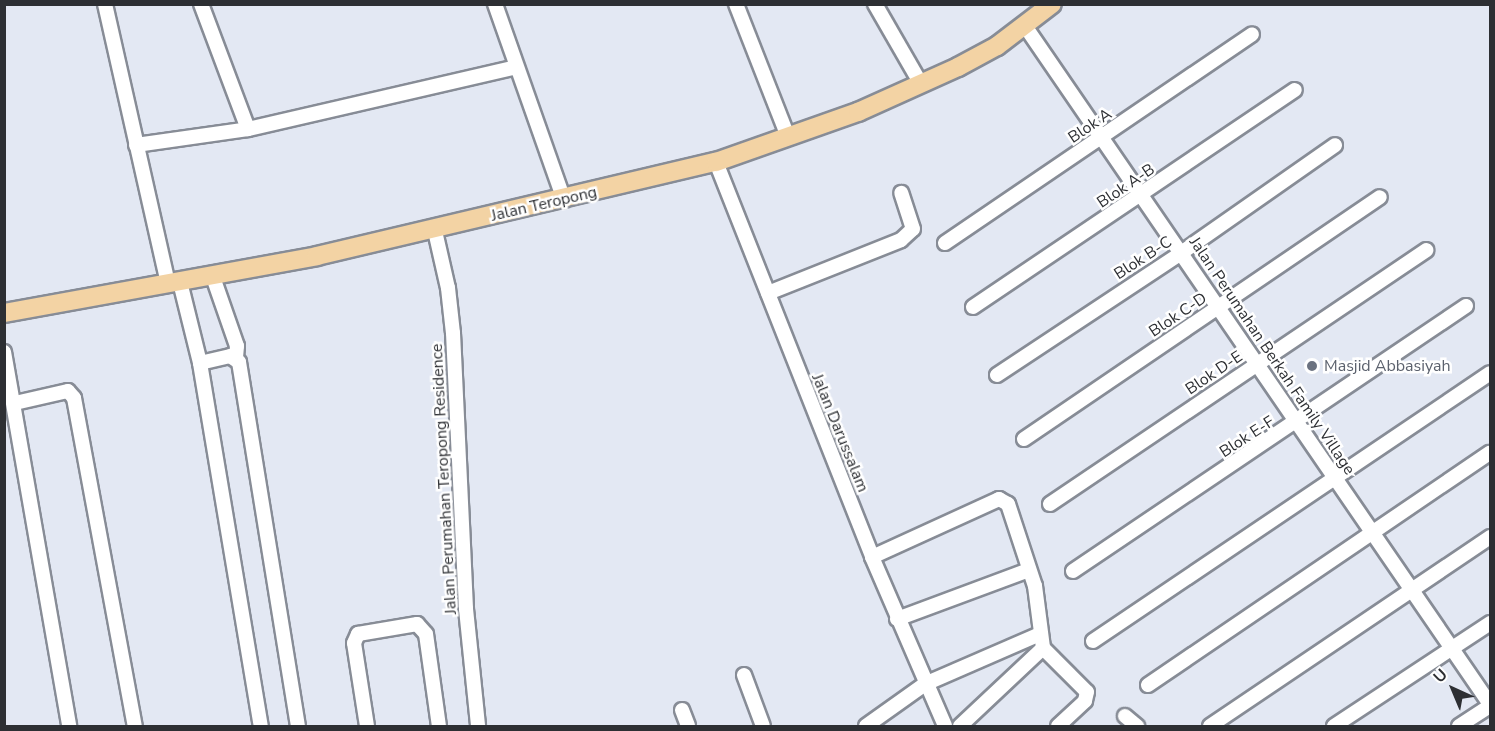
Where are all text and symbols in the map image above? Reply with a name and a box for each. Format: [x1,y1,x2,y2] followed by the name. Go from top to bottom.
[1065,105,1115,147] street label: Blok A
[1094,160,1158,212] street label: Blok A-B
[489,182,599,226] street label: Jalan Teropong
[1111,232,1175,284] street label: Blok B-C
[1185,234,1359,478] street label: Jalan Perumahan Berkah Family Village
[1146,289,1210,341] street label: Blok C-D
[427,343,461,615] street label: Jalan Perumahan Teropong Residence
[1182,347,1246,399] street label: Blok D-E
[1324,356,1451,376] place label: Masjid Abbasiyah
[1305,359,1319,373] marker: Masjid Abbasiyah
[808,371,872,495] street label: Jalan Darussalam
[1216,412,1278,462] street label: Blok E-F
[1423,659,1483,719] north arrow
[1429,664,1452,688] text: U

